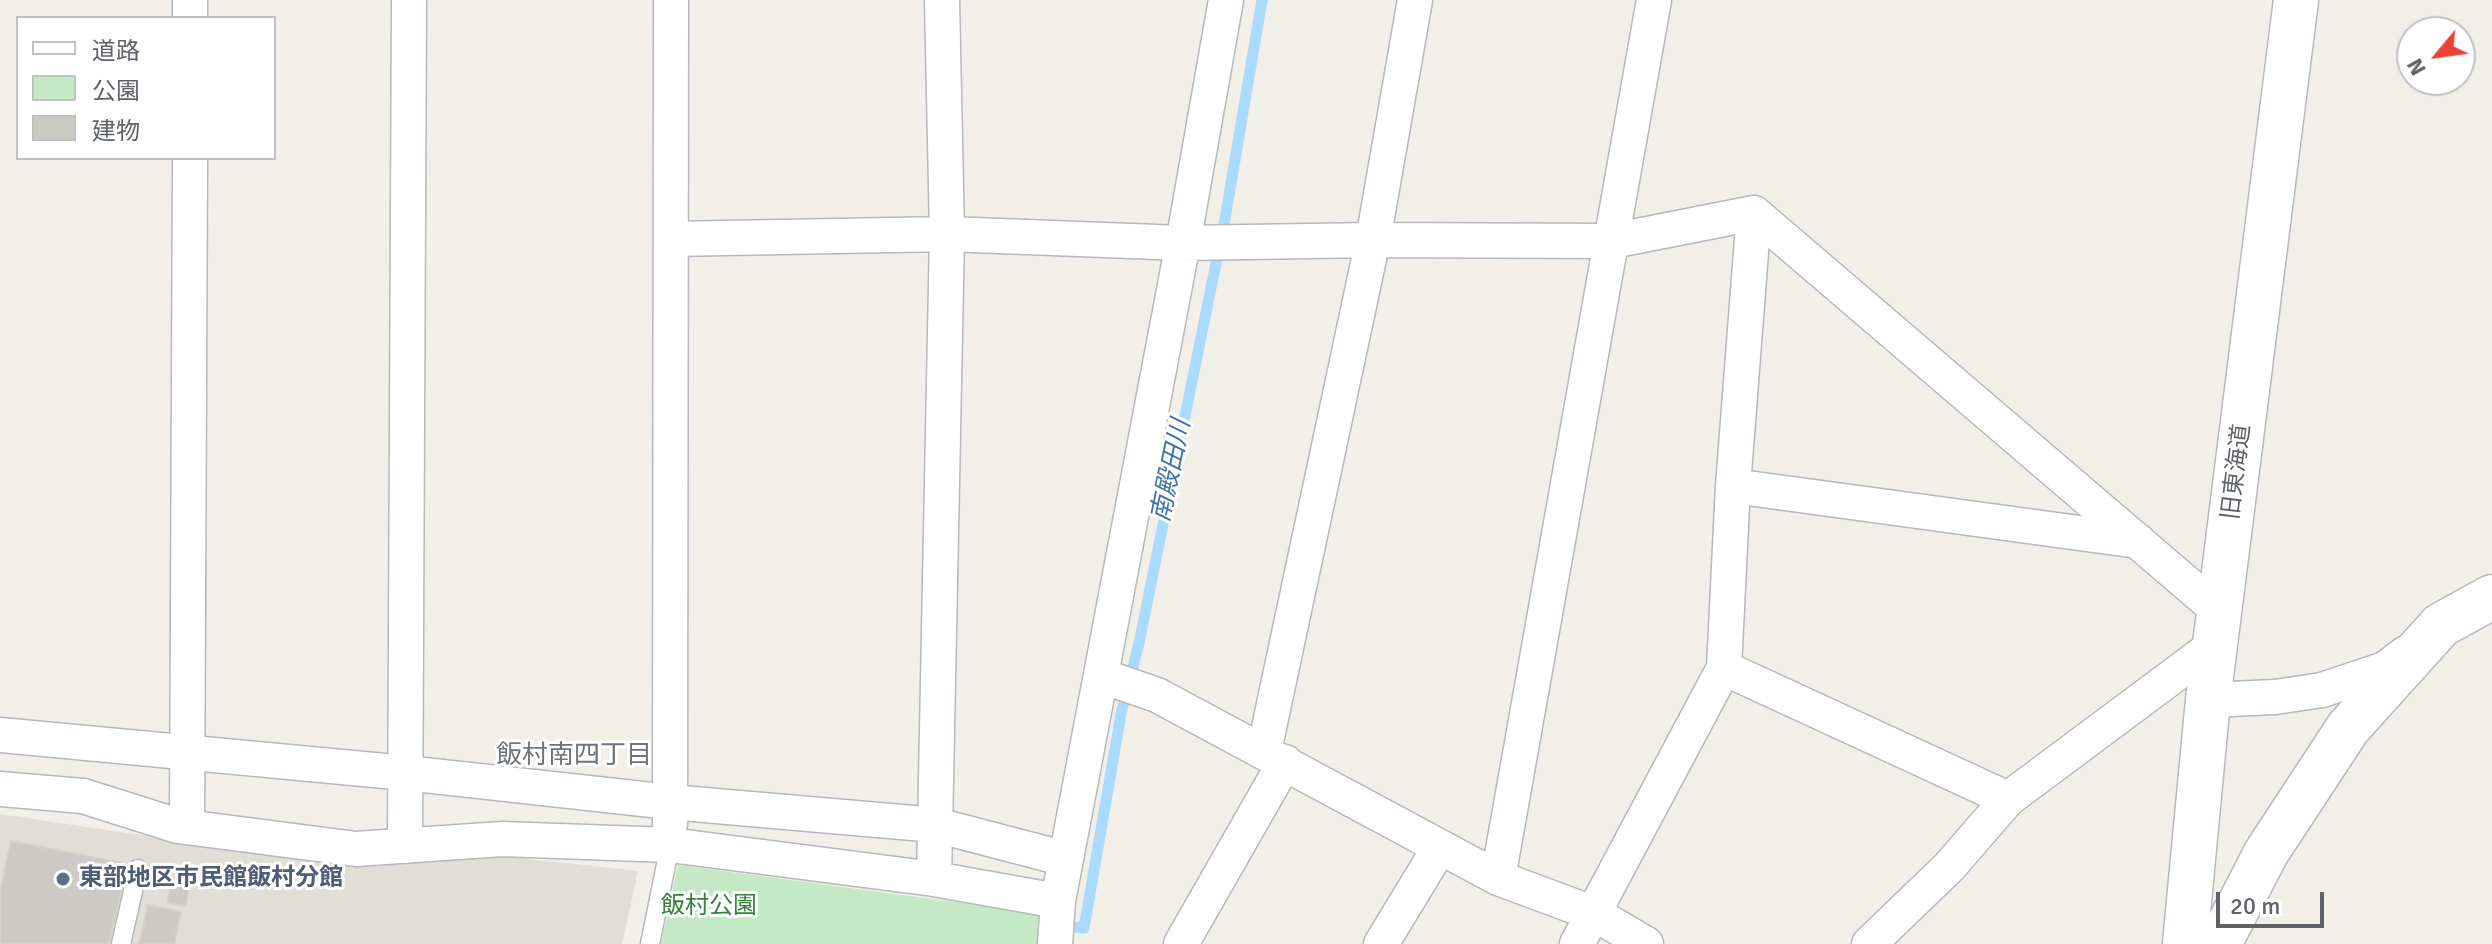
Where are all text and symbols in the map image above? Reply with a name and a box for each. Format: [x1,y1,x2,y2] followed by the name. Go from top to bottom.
[16,16,276,160] legend
[2396,16,2476,96] north arrow
[92,36,140,66] text: 道路
[2401,54,2432,80] text: N
[92,76,140,106] text: 公園
[92,116,140,146] text: 建物
[1146,417,1198,525] water label: 南殿田川
[2217,423,2257,521] street label: 旧東海道
[496,740,652,772] district label: 飯村南四丁目
[79,865,343,893] place label: 東部地区市民館飯村分館
[54,870,72,888] marker: 東部地区市民館飯村分館
[2220,876,2328,926] scale bar
[2230,891,2280,921] text: 20 m
[661,893,757,921] park label: 飯村公園

